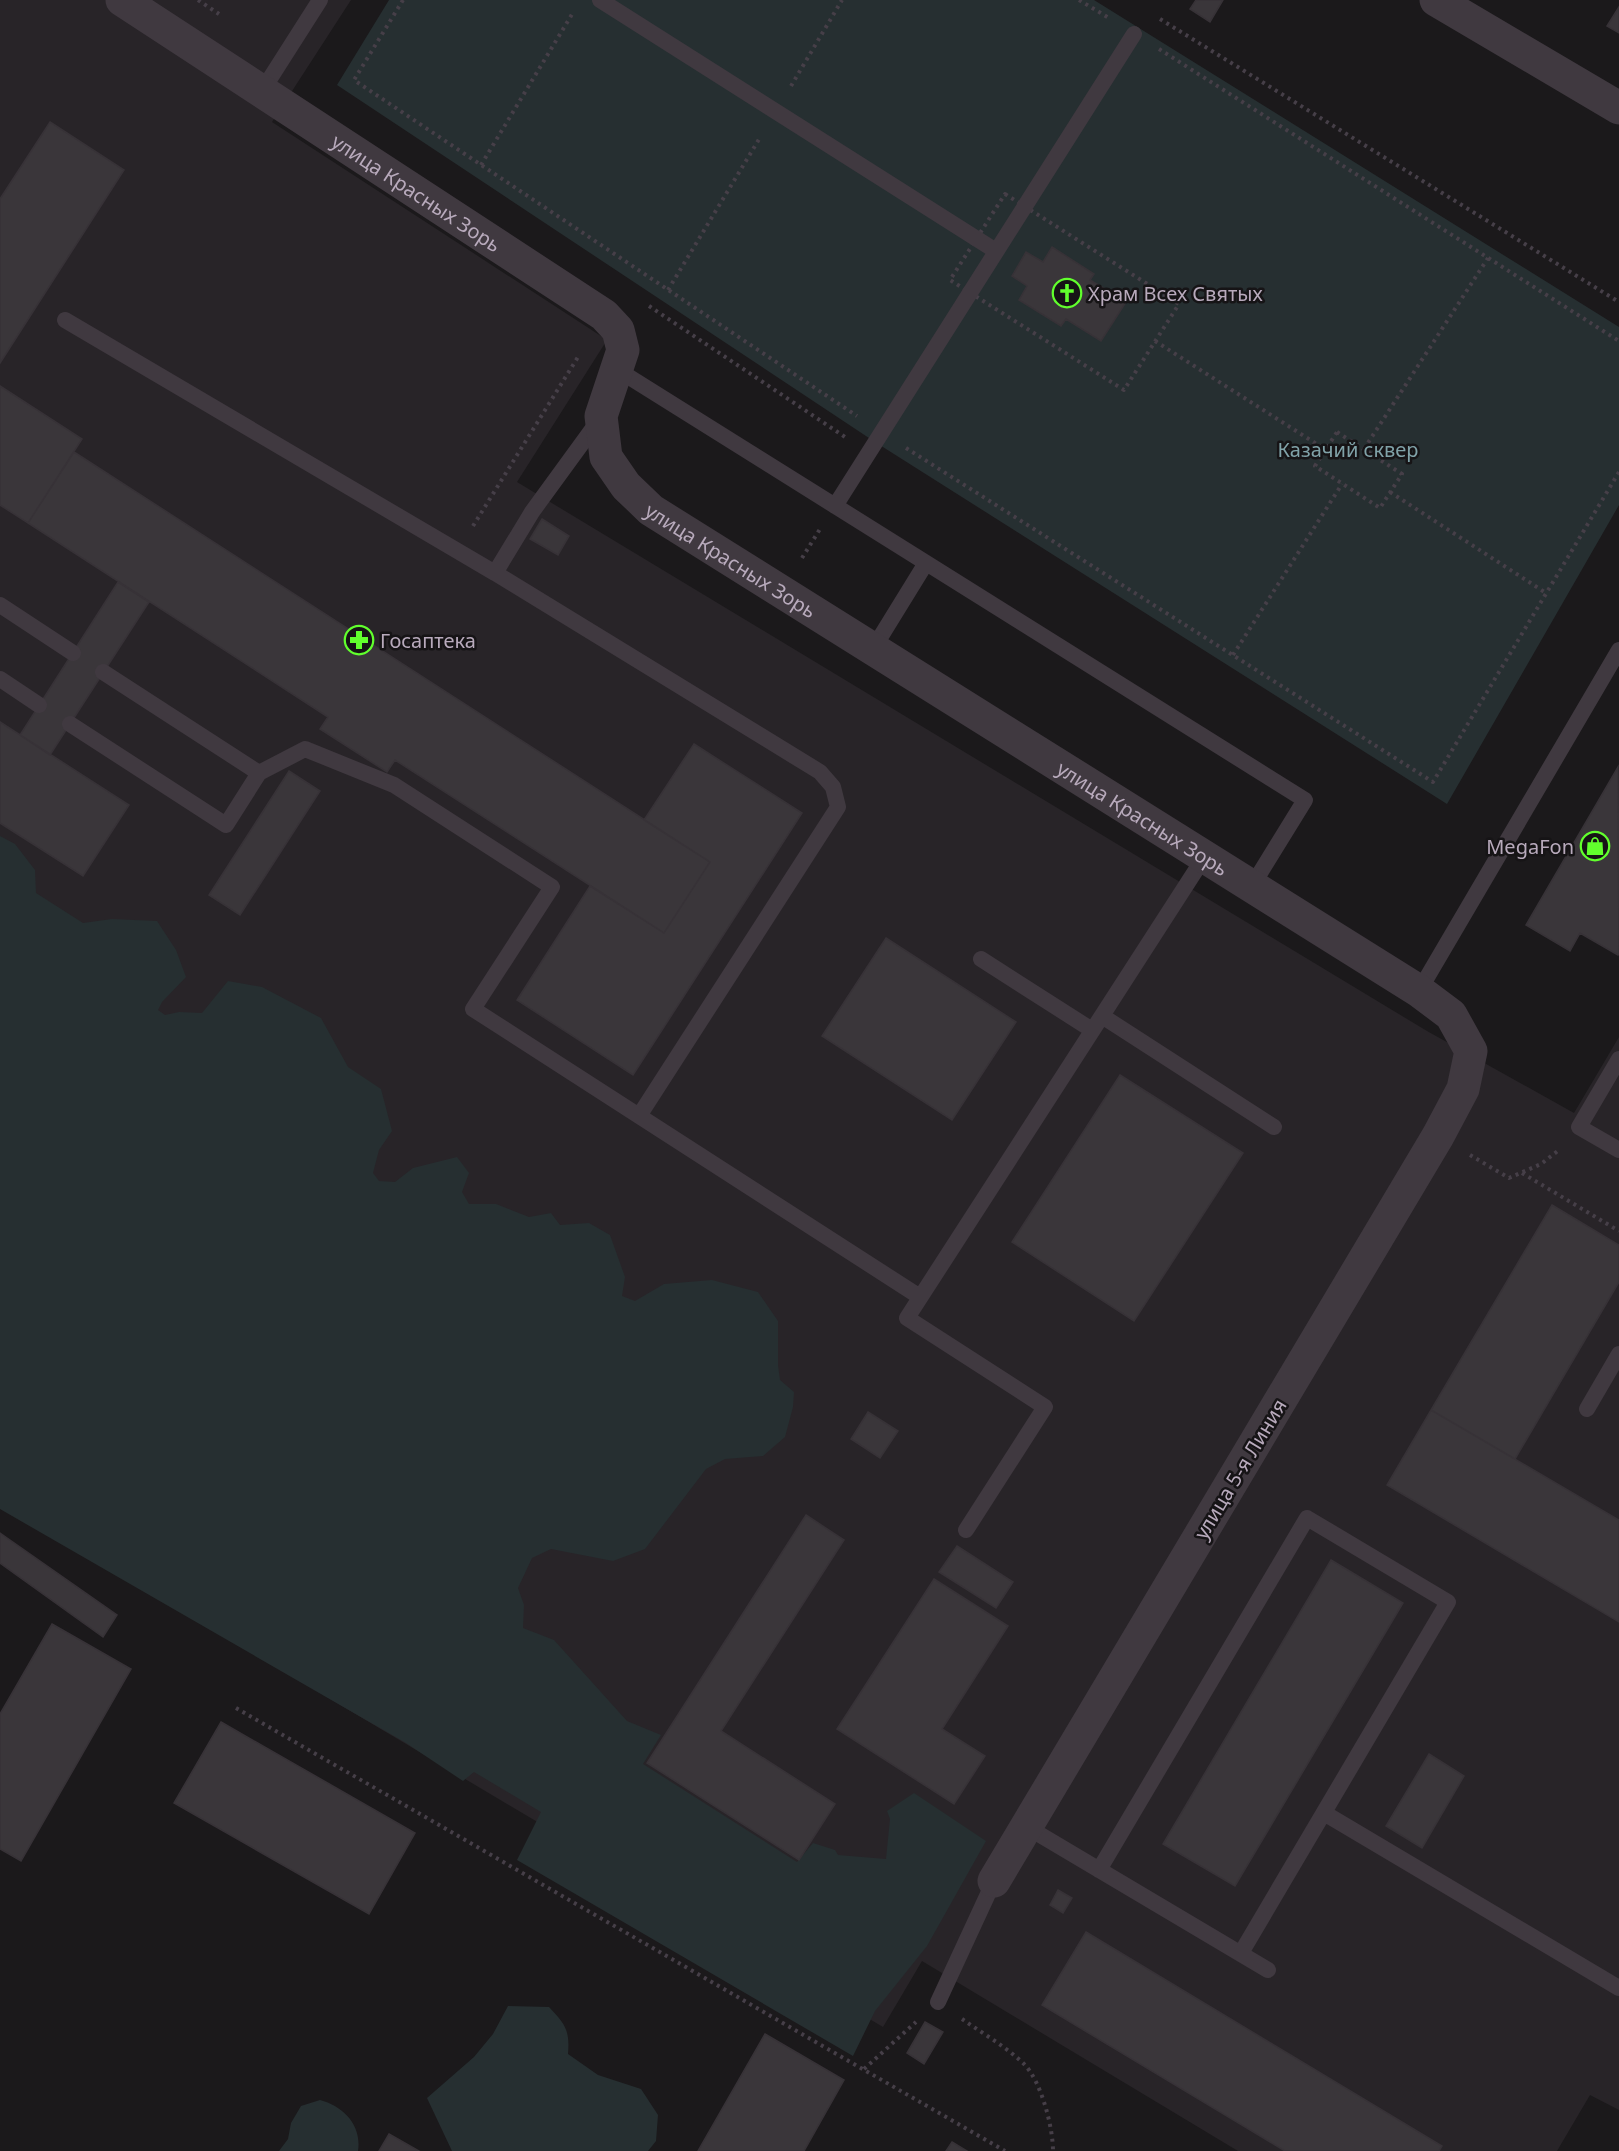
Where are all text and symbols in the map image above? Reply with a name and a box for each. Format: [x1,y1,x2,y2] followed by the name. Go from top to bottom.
[327,127,507,258] street label: улица Красных Зорь
[1051,277,1083,309] church icon: Храм Всех Святых
[1088,280,1263,307] place label: Храм Всех Святых
[1277,436,1419,463] park label: Казачий сквер
[640,496,822,624] street label: улица Красных Зорь
[343,624,375,656] pharmacy icon: Госаптека
[380,627,476,654] place label: Госаптека
[1052,754,1233,882] street label: улица Красных Зорь
[1579,830,1611,862] shop icon: MegaFon
[1486,833,1574,860] place label: MegaFon
[1187,1394,1293,1544] street label: улица 5-я Линия

